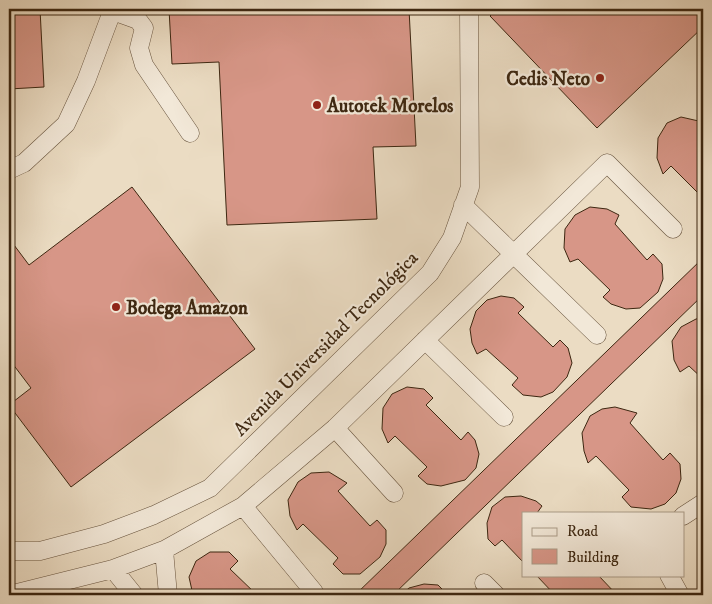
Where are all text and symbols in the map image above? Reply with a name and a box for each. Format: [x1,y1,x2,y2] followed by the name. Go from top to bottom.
[506,68,590,91] place label: Cedis Neto
[594,72,606,84] marker: Cedis Neto
[326,95,454,118] place label: Autotek Morelos
[311,99,323,111] marker: Autotek Morelos
[229,247,423,441] street label: Avenida Universidad Tecnológica
[126,297,249,320] place label: Bodega Amazon
[110,301,122,313] marker: Bodega Amazon
[522,512,684,576] legend
[567,522,599,541] text: Road
[567,548,619,567] text: Building

